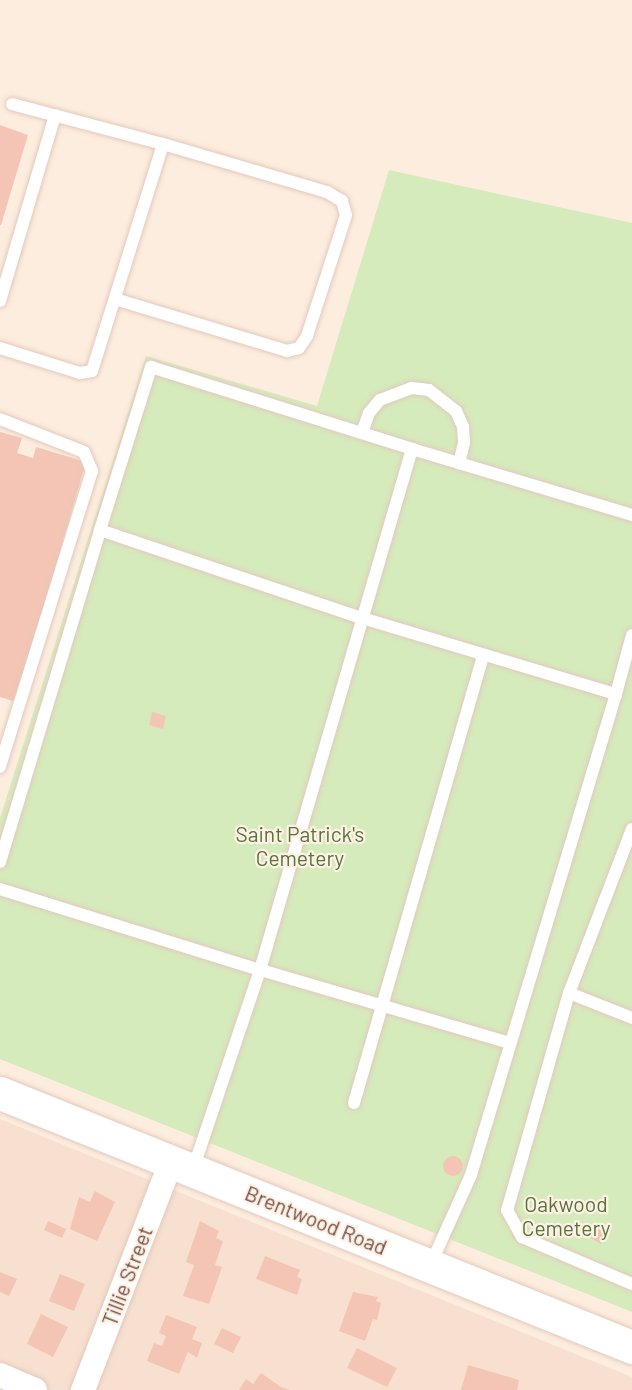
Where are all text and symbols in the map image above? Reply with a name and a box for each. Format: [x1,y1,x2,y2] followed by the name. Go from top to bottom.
[236,821,364,871] park label: Saint Patrick's Cemetery
[241,1180,391,1260] street label: Brentwood Road
[522,1191,610,1241] park label: Oakwood Cemetery
[96,1223,158,1329] street label: Tillie Street

